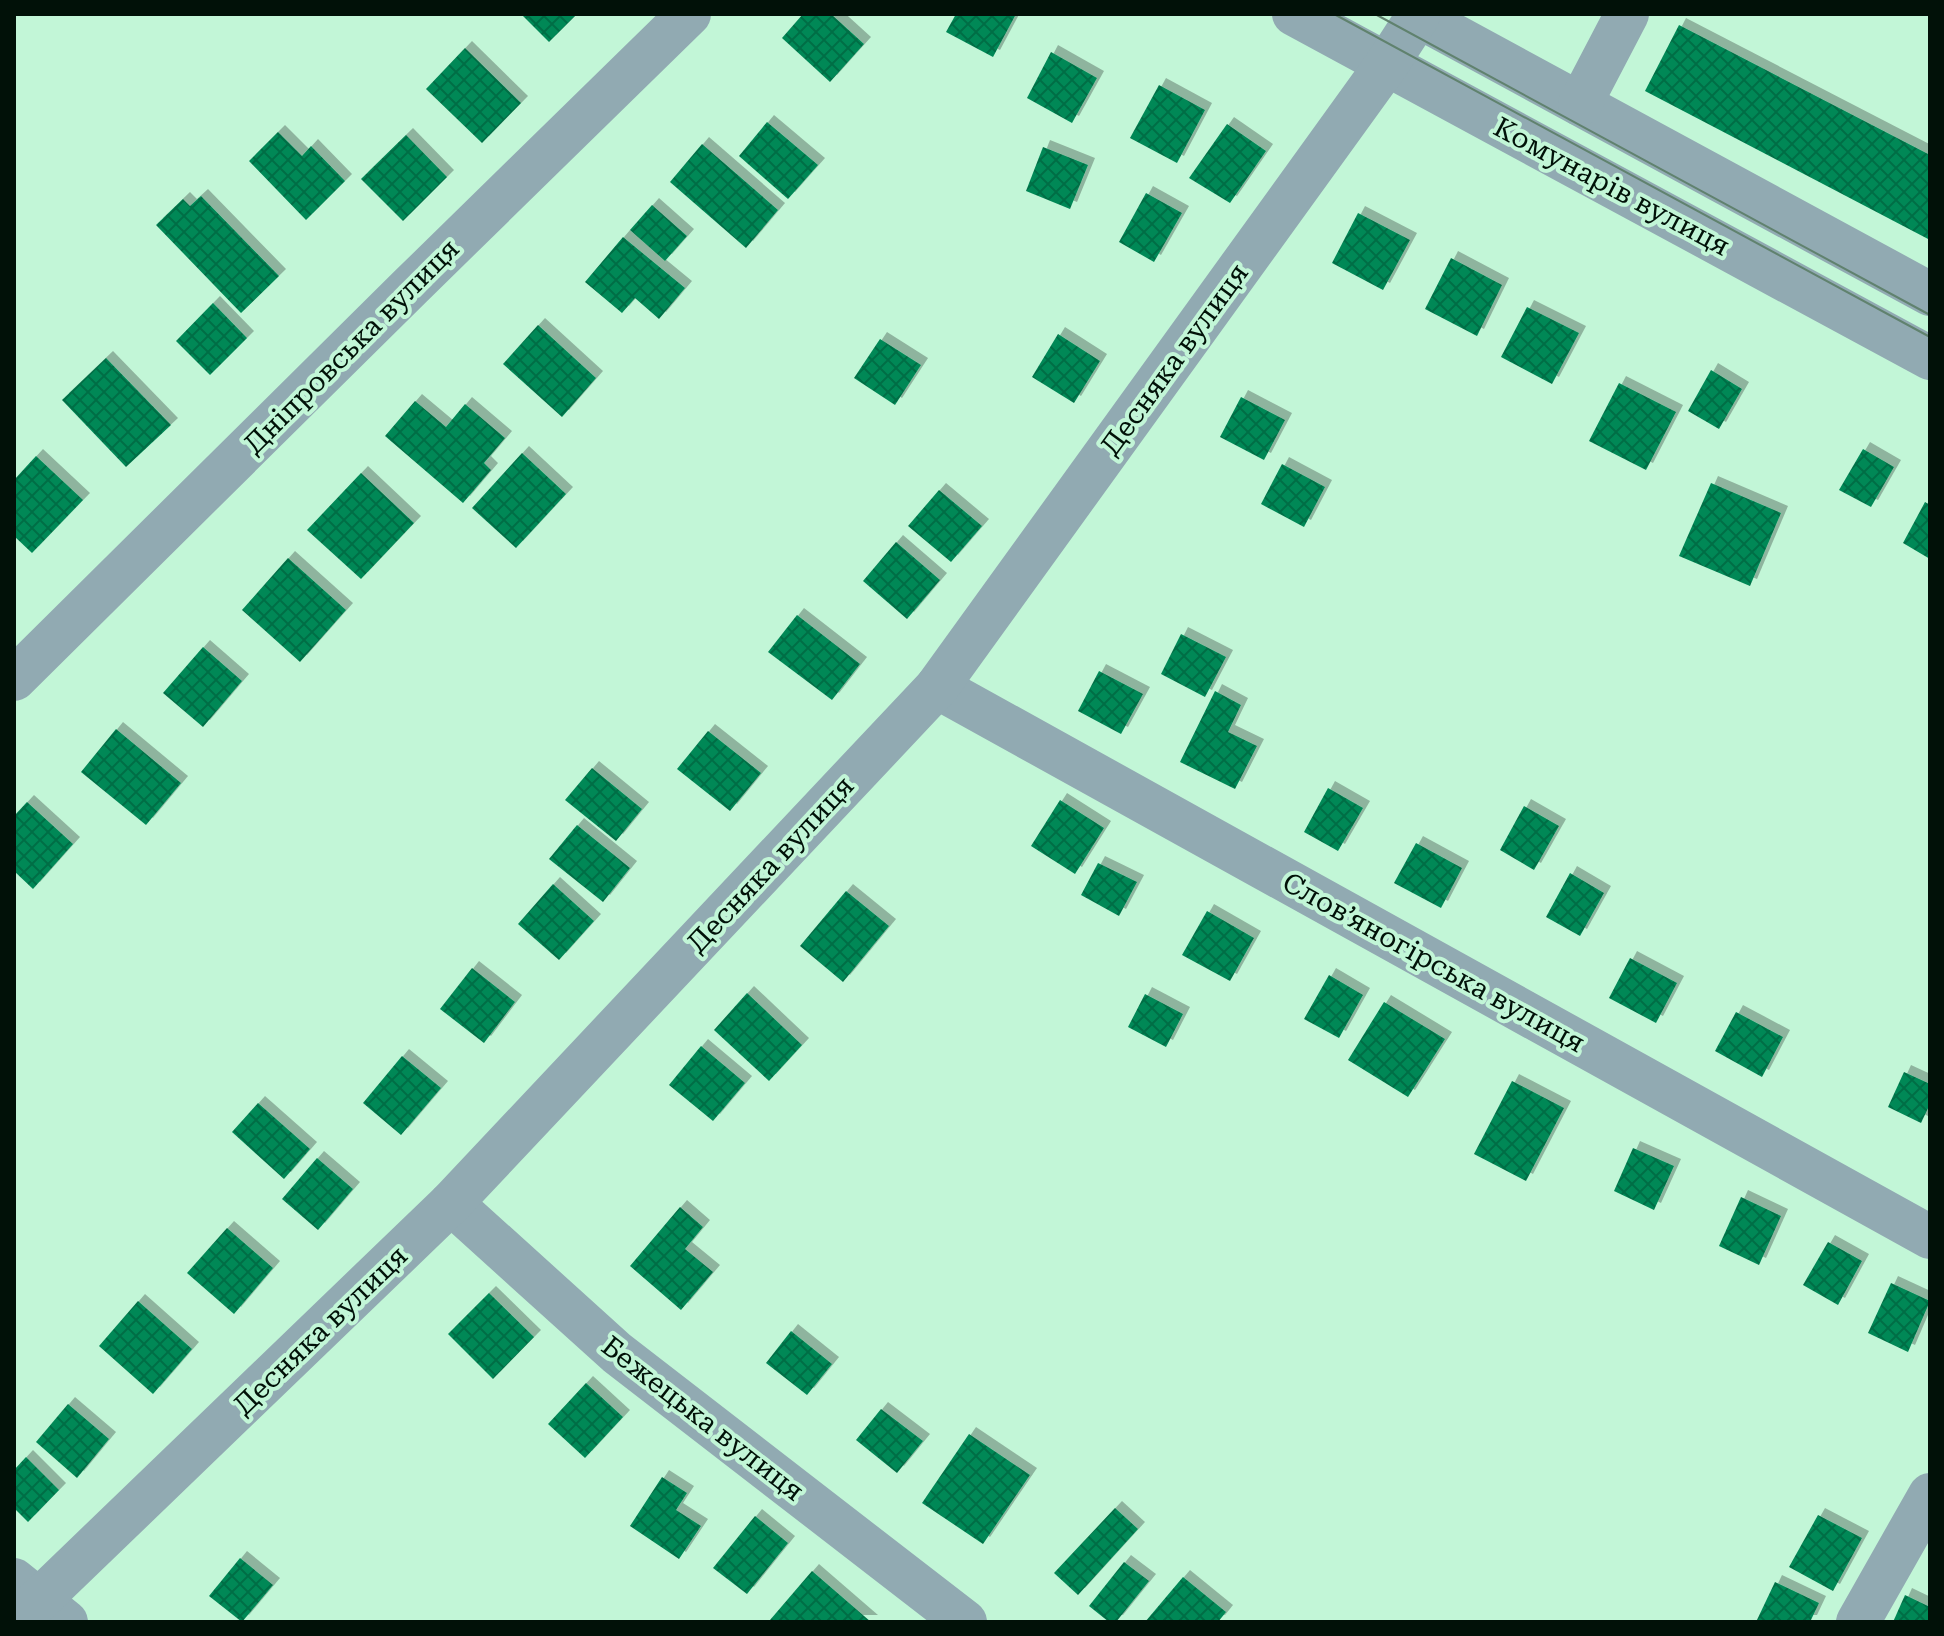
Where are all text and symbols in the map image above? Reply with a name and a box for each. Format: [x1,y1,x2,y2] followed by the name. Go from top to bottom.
[1488,110,1735,263] street label: Комунарів вулиця
[237,232,466,461] street label: Дніпровська вулиця
[1094,257,1255,462] street label: Десняка вулиця
[680,769,860,959] street label: Десняка вулиця
[1277,865,1591,1059] street label: Слов’яногірська вулиця
[227,1239,414,1422] street label: Десняка вулиця
[595,1329,810,1508] street label: Бежецька вулиця

